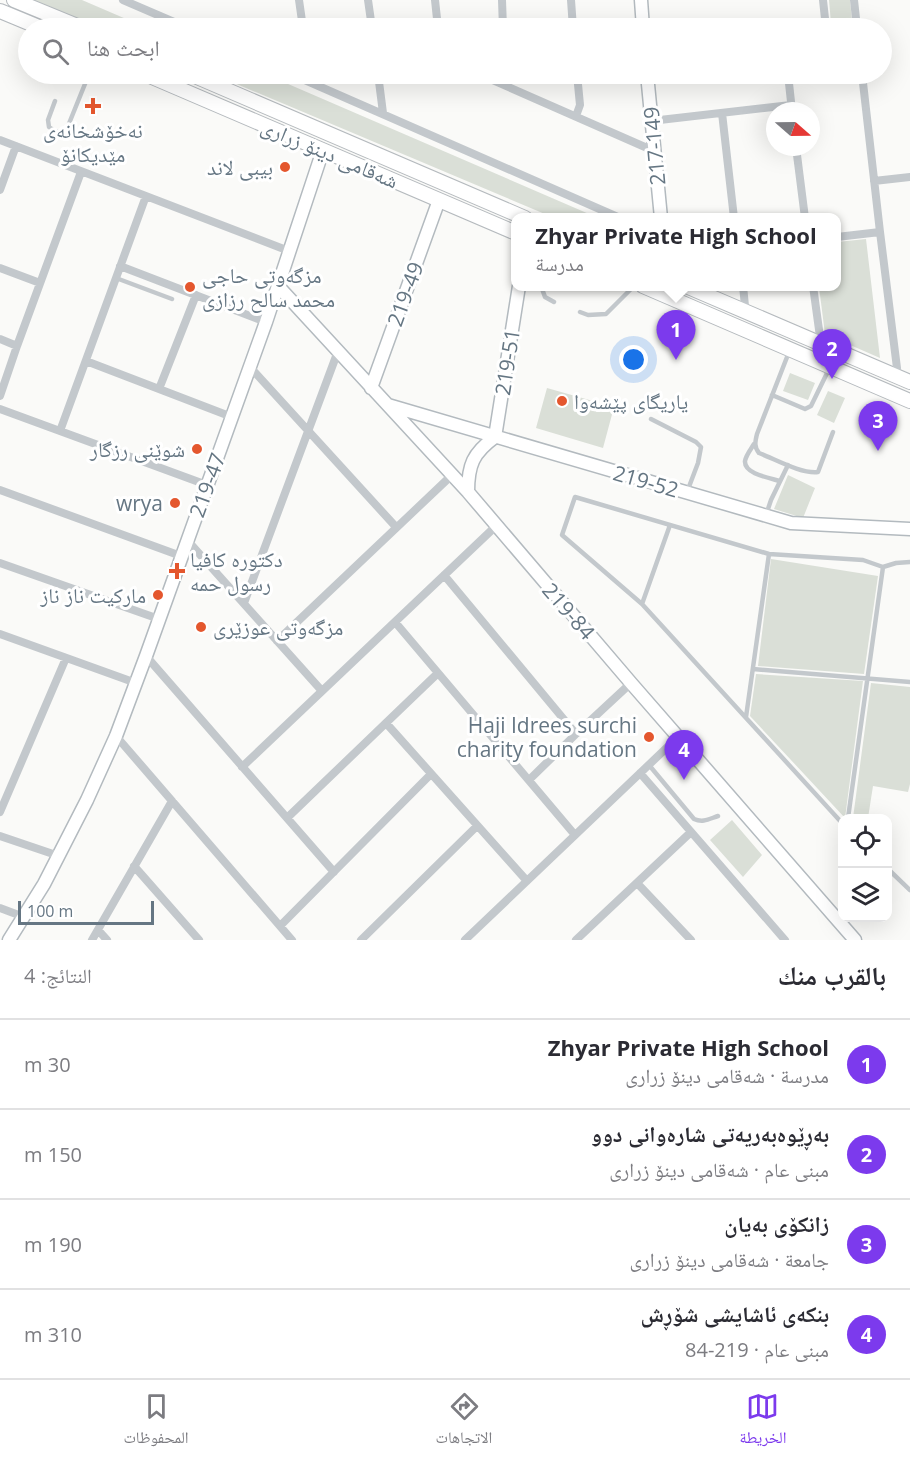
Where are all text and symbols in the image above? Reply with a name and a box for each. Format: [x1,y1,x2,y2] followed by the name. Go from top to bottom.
[18,18,892,84] search box
[87,32,160,62] text: ابحث هنا
[39,35,72,68] icon: search
[84,97,102,115] marker: نەخۆشخانەی مێدیکانۆ
[766,102,820,156] north arrow
[637,106,671,186] street label: 217-149
[257,111,403,195] street label: شەقامی دینۆ زراری
[43,116,143,168] place label: نەخۆشخانەی مێدیکانۆ
[207,153,273,181] place label: بيبى لاند
[278,160,292,174] marker: بيبى لاند
[511,213,841,291] popup
[535,220,817,250] text: Zhyar Private High School
[535,250,584,277] text: مدرسة
[380,258,430,330] street label: 219-49
[202,261,335,313] place label: مزگەوتی حاجی محمد سالح رزازی
[183,280,197,294] marker: مزگەوتی حاجی محمد سالح رزازی
[656,310,696,360] pin: 1
[488,327,526,397] street label: 219-51
[812,330,852,379] pin: 2
[619,345,648,374] your location
[574,387,688,415] place label: یاریگای پێشەوا
[555,394,569,408] marker: یاریگای پێشەوا
[858,402,898,451] pin: 3
[89,435,185,463] place label: شوێنی رزگار
[190,442,204,456] marker: شوێنی رزگار
[182,449,232,521] street label: 219-47
[610,458,682,504] street label: 219-52
[116,489,163,517] place label: wrya
[168,496,182,510] marker: wrya
[190,545,283,597] place label: دکتورە کافیا رسول حمە
[168,562,186,580] marker: دکتورە کافیا رسول حمە
[537,577,601,645] street label: 219-84
[39,581,146,609] place label: ماركيت ناز ناز
[151,588,165,602] marker: ماركيت ناز ناز
[213,613,343,641] place label: مزگەوتی عوزێری
[194,620,208,634] marker: مزگەوتی عوزێری
[457,711,637,763] place label: Haji Idrees surchi charity foundation
[642,730,656,744] marker: Haji Idrees surchi charity foundation
[664,730,704,780] pin: 4
[838,814,892,922] map controls
[838,814,892,868] button: locate
[838,868,892,922] button: layers
[18,898,154,926] scale bar
[27,900,73,922] text: 100 m
[778,957,886,993] text: بالقرب منك
[24,962,92,989] text: النتائج: 4
[548,1032,829,1062] text: Zhyar Private High School
[24,1051,71,1078] text: 30 m
[861,1051,872,1078] text: 1
[625,1062,829,1089] text: مدرسة · شەقامی دینۆ زراری
[591,1118,829,1148] text: بەڕێوەبەریەتی شارەوانی دوو
[24,1141,82,1168] text: 150 m
[861,1141,872,1168] text: 2
[609,1156,829,1183] text: مبنى عام · شەقامی دینۆ زراری
[724,1208,829,1238] text: زانکۆی بەیان
[24,1231,82,1258] text: 190 m
[861,1231,872,1258] text: 3
[630,1246,829,1273] text: جامعة · شەقامی دینۆ زراری
[641,1298,829,1328] text: بنکەی ئاشایشی شۆڕش
[24,1321,82,1348] text: 310 m
[861,1321,872,1348] text: 4
[685,1336,829,1363] text: مبنى عام · 219-84
[124,1390,189,1453] tab: المحفوظات
[436,1390,492,1453] tab: الاتجاهات
[739,1390,787,1453] tab: الخريطة

